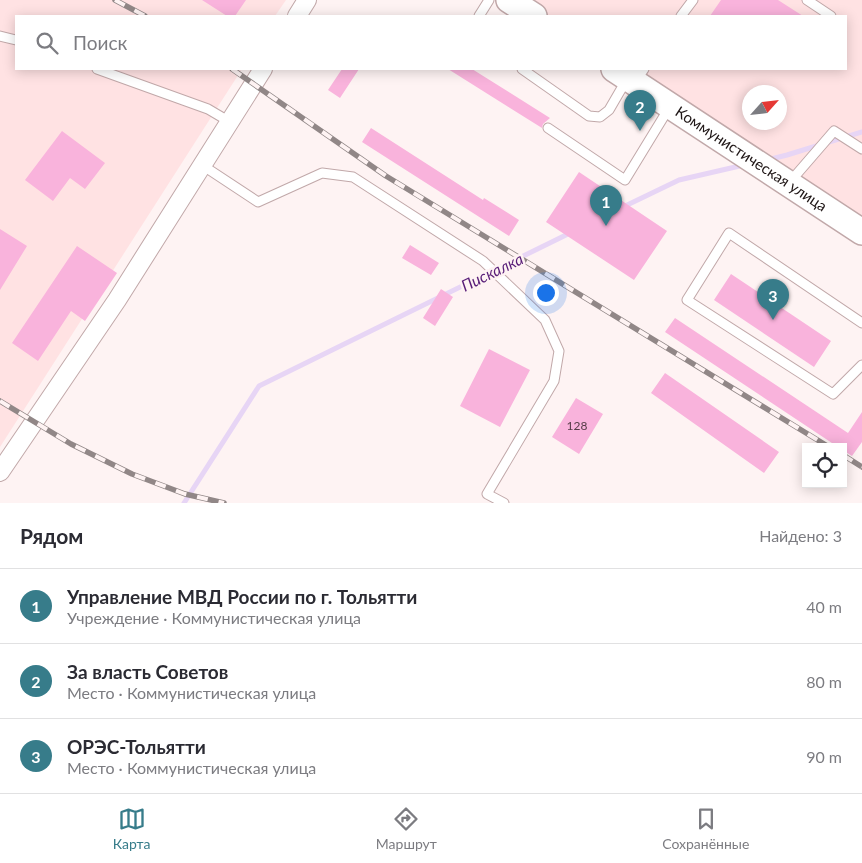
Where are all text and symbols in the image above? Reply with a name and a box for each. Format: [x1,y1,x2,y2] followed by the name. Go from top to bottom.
[15,15,847,70] search box
[33,29,61,57] icon: search
[73,31,127,54] text: Поиск
[742,85,787,130] north arrow
[624,90,656,131] pin: 2
[672,102,831,215] street label: Коммунистическая улица
[590,185,622,226] pin: 1
[458,248,526,295] water label: Пискалка
[757,279,789,320] pin: 3
[533,280,559,306] your location
[567,418,587,433] house number: 128
[802,443,847,488] map controls
[802,443,847,488] button: locate
[20,523,83,548] text: Рядом
[759,526,842,545] text: Найдено: 3
[67,585,417,608] text: Управление МВД России по г. Тольятти
[31,597,41,616] text: 1
[806,597,842,616] text: 40 m
[67,608,361,627] text: Учреждение · Коммунистическая улица
[67,660,228,683] text: За власть Советов
[31,672,41,691] text: 2
[806,672,842,691] text: 80 m
[67,683,316,702] text: Место · Коммунистическая улица
[67,735,206,758] text: ОРЭС-Тольятти
[31,747,41,766] text: 3
[806,747,842,766] text: 90 m
[67,758,316,777] text: Место · Коммунистическая улица
[113,805,151,852] tab: Карта
[376,805,437,852] tab: Маршрут
[662,805,749,852] tab: Сохранённые

